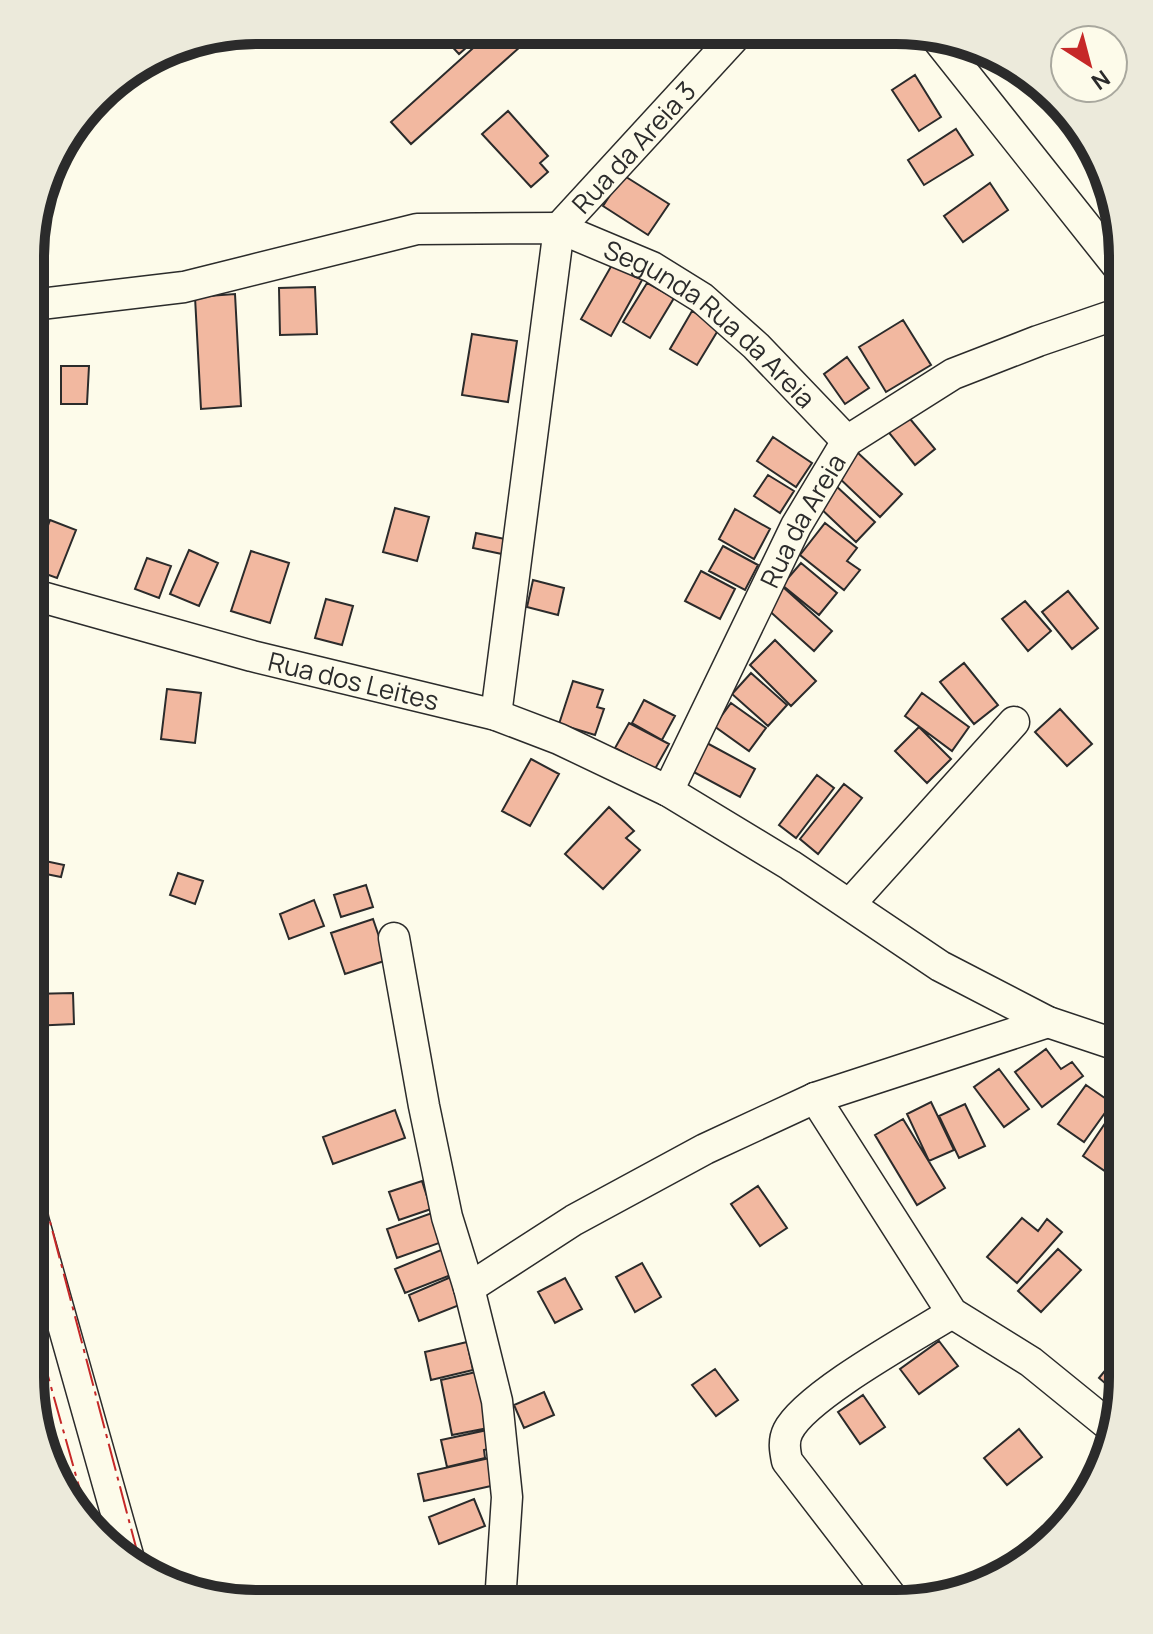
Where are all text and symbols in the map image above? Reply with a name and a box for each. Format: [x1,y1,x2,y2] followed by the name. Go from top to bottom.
[1049,24,1129,104] north arrow
[1086,63,1116,97] text: N
[563,73,703,221] street label: Rua da Areia 3
[599,231,824,416] street label: Segunda Rua da Areia
[751,447,853,593] street label: Rua da Areia
[265,643,443,719] street label: Rua dos Leites

